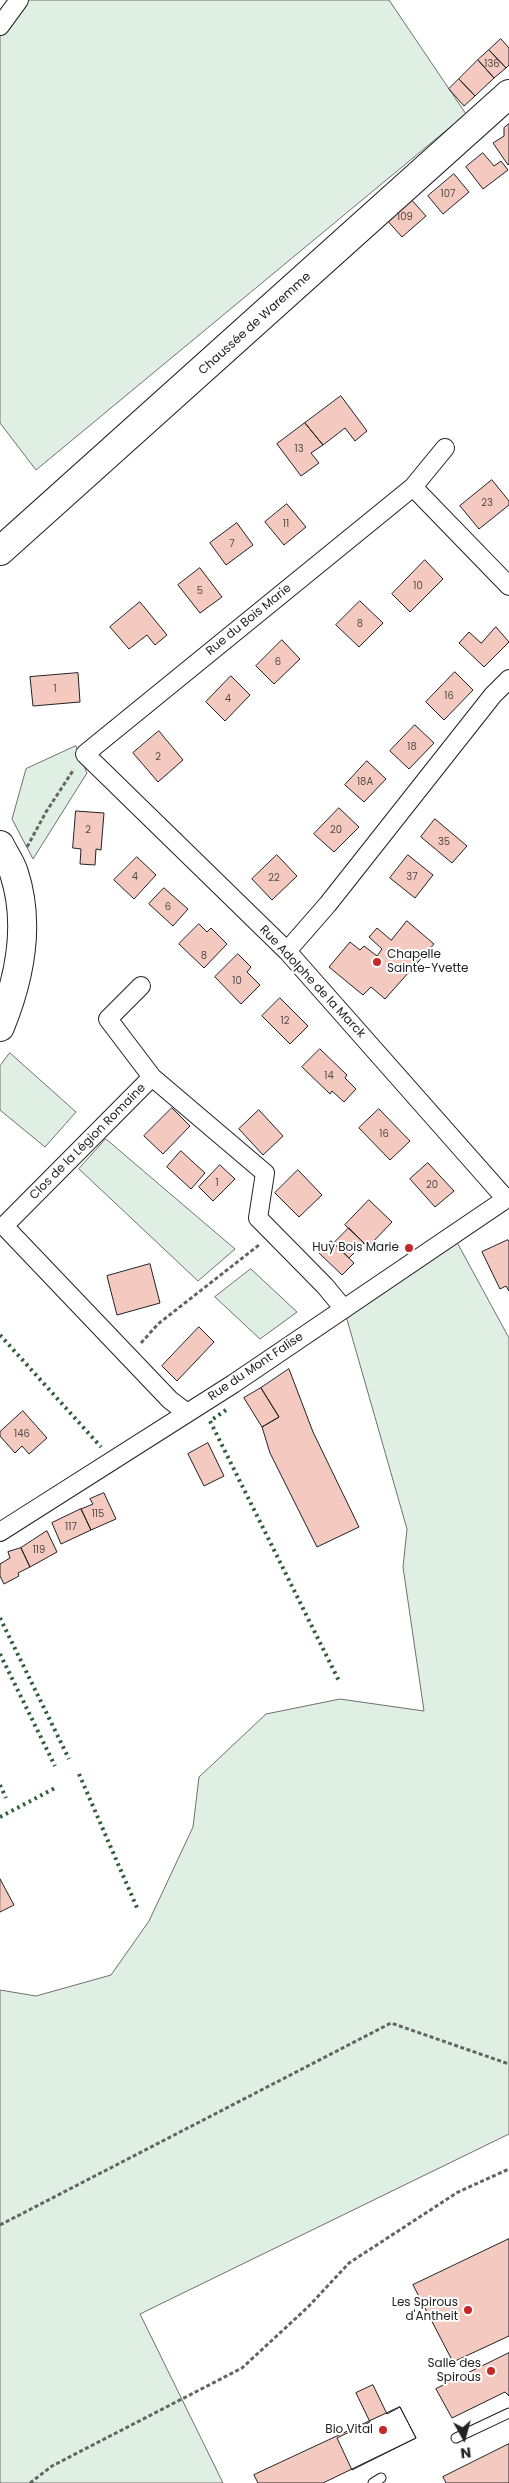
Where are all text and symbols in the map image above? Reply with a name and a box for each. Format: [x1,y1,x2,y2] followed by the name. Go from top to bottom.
[484,58,500,70] house number: 136
[441,188,455,200] house number: 107
[397,211,413,223] house number: 109
[196,270,314,378] street label: Chaussée de Waremme
[294,443,304,455] house number: 13
[481,497,493,509] house number: 23
[283,518,289,530] house number: 11
[229,538,235,550] house number: 7
[413,580,423,592] house number: 10
[204,581,294,659] street label: Rue du Bois Marie
[197,585,203,597] house number: 5
[357,618,363,630] house number: 8
[275,656,281,668] house number: 6
[53,683,57,695] house number: 1
[444,690,454,702] house number: 16
[225,693,231,705] house number: 4
[407,741,417,753] house number: 18
[155,751,161,763] house number: 2
[357,776,373,788] house number: 18A
[85,824,91,836] house number: 2
[330,824,342,836] house number: 20
[438,836,450,848] house number: 35
[132,871,138,883] house number: 4
[406,871,418,883] house number: 37
[268,872,280,884] house number: 22
[165,901,171,913] house number: 6
[256,923,368,1041] street label: Rue Adolphe de la Marck
[387,948,469,976] place label: Chapelle Sainte-Yvette
[201,950,207,962] house number: 8
[371,956,383,968] marker: Chapelle Sainte-Yvette
[232,975,242,987] house number: 10
[281,1015,289,1027] house number: 12
[324,1070,334,1082] house number: 14
[27,1081,149,1203] street label: Clos de la Légion Romaine
[379,1128,389,1140] house number: 16
[215,1177,219,1189] house number: 1
[426,1179,438,1191] house number: 20
[312,1241,399,1255] place label: Huy Bois Marie
[403,1242,415,1254] marker: Huy Bois Marie
[206,1330,306,1404] street label: Rue du Mont Falise
[14,1428,30,1440] house number: 146
[92,1508,104,1520] house number: 115
[65,1521,77,1533] house number: 117
[33,1544,45,1556] house number: 119
[392,2296,458,2324] place label: Les Spirous d'Antheit
[462,2304,474,2316] marker: Les Spirous d'Antheit
[427,2357,481,2385] place label: Salle des Spirous
[485,2365,497,2377] marker: Salle des Spirous
[439,2413,489,2463] north arrow
[325,2423,373,2437] place label: Bio Vital
[377,2424,389,2436] marker: Bio Vital
[459,2442,472,2463] text: N

